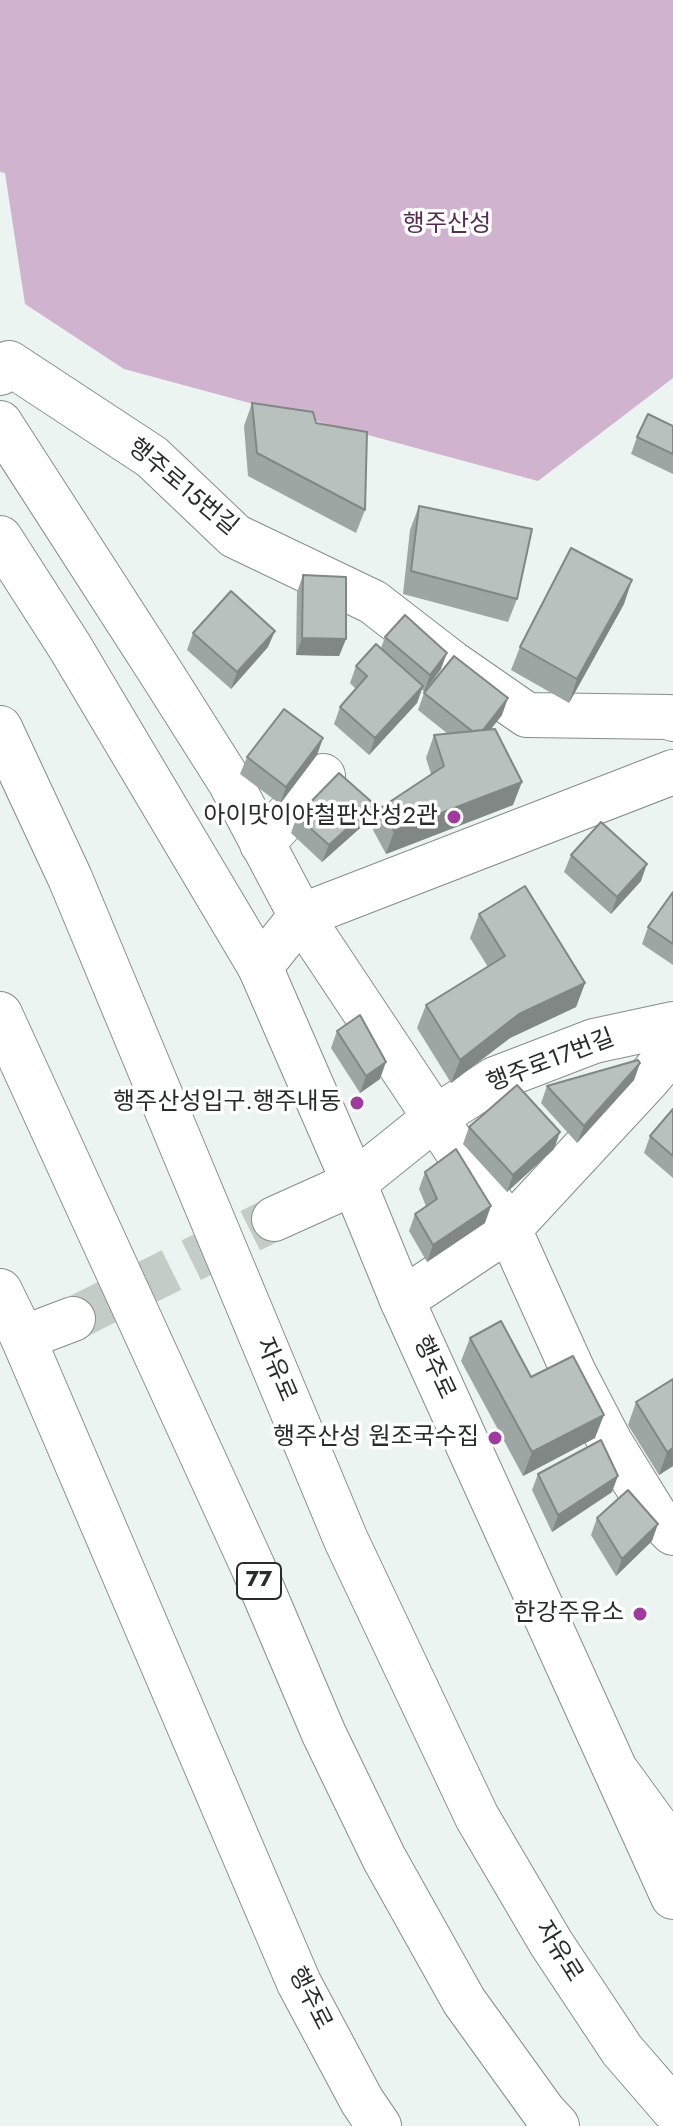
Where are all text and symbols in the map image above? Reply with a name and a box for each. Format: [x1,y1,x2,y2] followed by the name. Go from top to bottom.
[403,211,491,239] park label: 행주산성
[121,434,243,542] street label: 행주로15번길
[204,803,438,831] place label: 아이맛이야철판산성2관
[445,808,463,826] marker: 아이맛이야철판산성2관
[483,1025,619,1099] street label: 행주로17번길
[113,1089,341,1117] place label: 행주산성입구.행주내동
[348,1094,366,1112] marker: 행주산성입구.행주내동
[406,1332,460,1404] street label: 행주로
[249,1334,301,1406] street label: 자유로
[273,1424,479,1452] place label: 행주산성 원조국수집
[486,1429,504,1447] marker: 행주산성 원조국수집
[237,1563,281,1599] road number: 77
[514,1600,624,1628] place label: 한강주유소
[631,1605,649,1623] marker: 한강주유소
[528,1916,588,1988] street label: 자유로
[281,1963,337,2035] street label: 행주로

